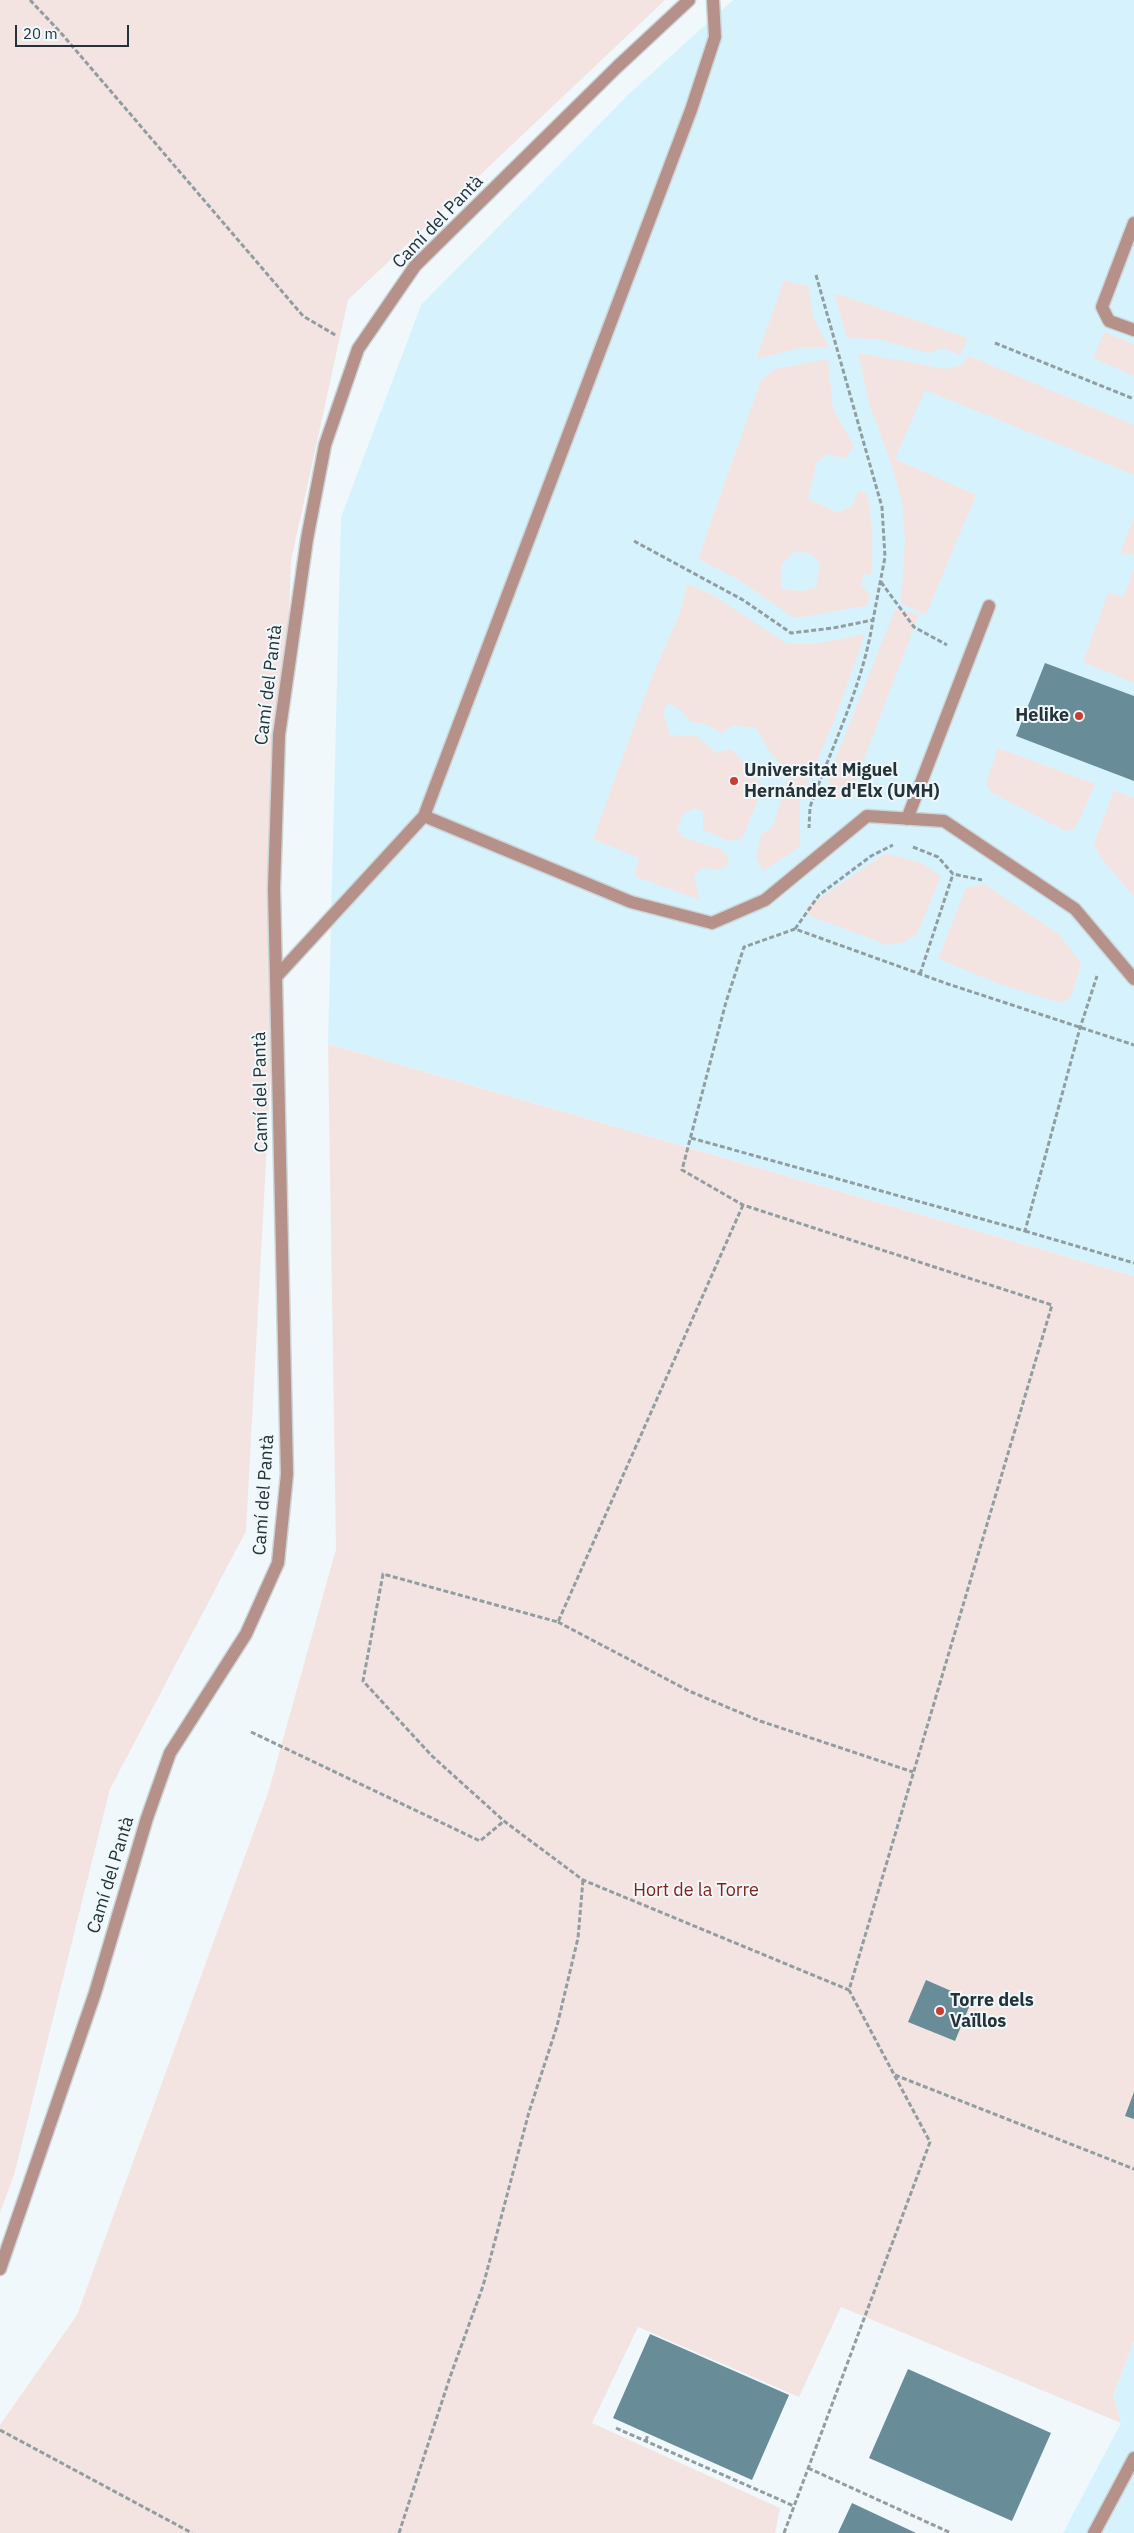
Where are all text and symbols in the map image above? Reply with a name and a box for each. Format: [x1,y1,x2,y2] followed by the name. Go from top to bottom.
[18,15,131,47] scale bar
[23,24,58,43] text: 20 m
[388,171,488,273] street label: Camí del Pantà
[251,624,287,746] street label: Camí del Pantà
[1015,705,1069,727] place label: Helike
[1073,710,1085,722] marker: Helike
[744,760,940,802] place label: Universitat Miguel Hernández d'Elx (UMH)
[728,775,740,787] marker: Universitat Miguel Hernández d'Elx (UMH)
[249,1031,273,1153] street label: Camí del Pantà
[249,1434,279,1556] street label: Camí del Pantà
[83,1814,139,1936] street label: Camí del Pantà
[633,1880,759,1902] park label: Hort de la Torre
[950,1990,1034,2032] place label: Torre dels Vaïllos
[934,2005,946,2017] marker: Torre dels Vaïllos

